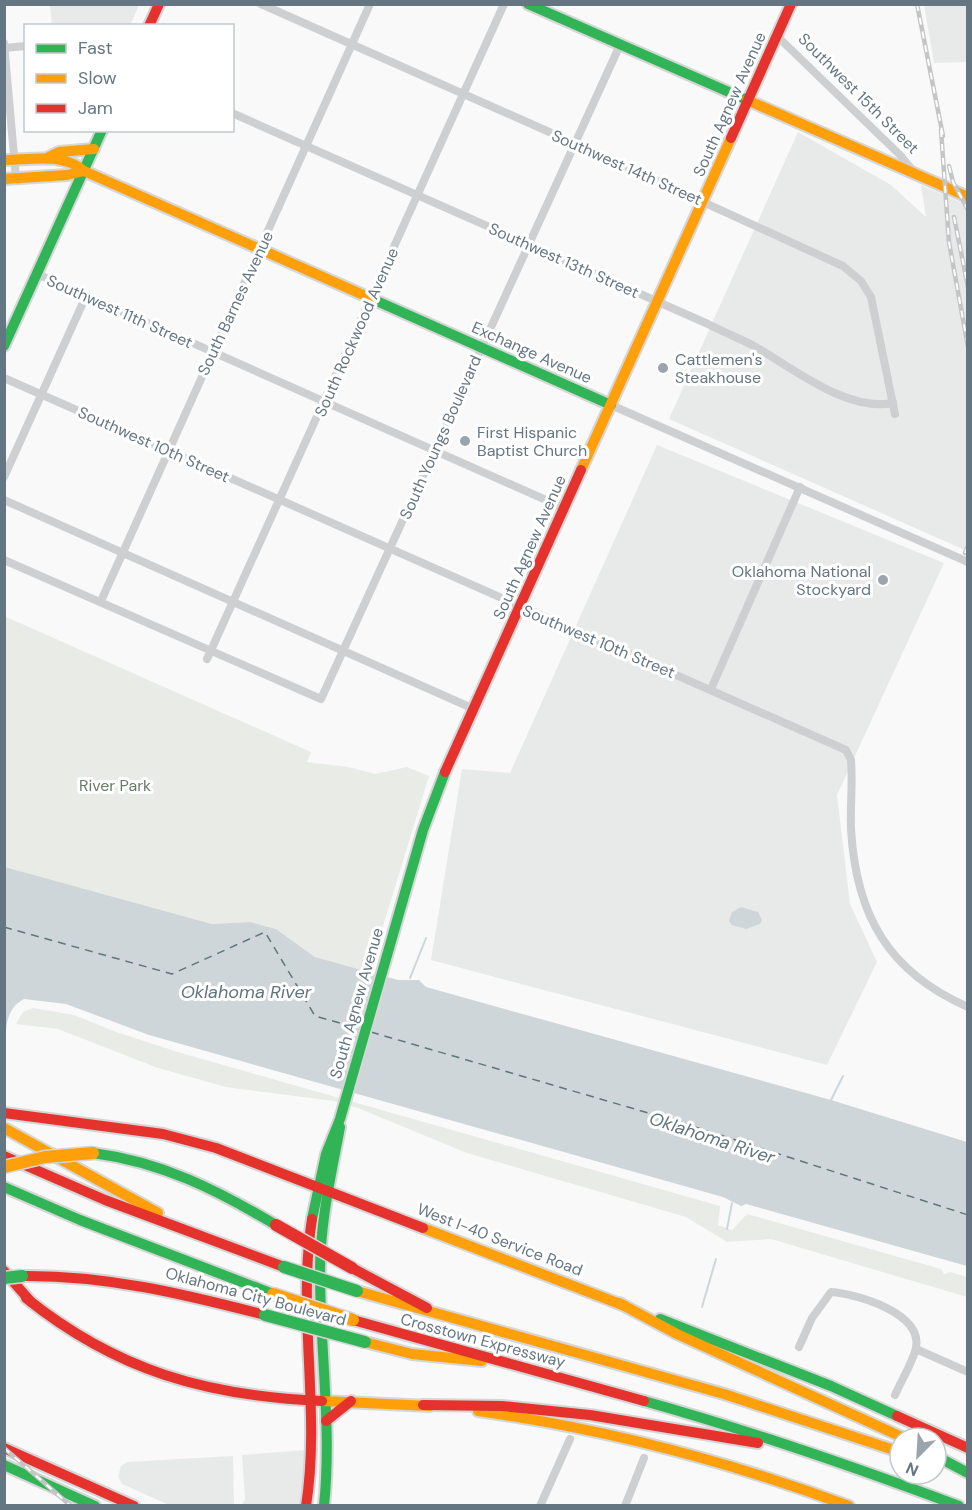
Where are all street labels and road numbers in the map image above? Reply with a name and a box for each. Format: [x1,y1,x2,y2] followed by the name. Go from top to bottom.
[794,28,924,158] street label: Southwest 15th Street
[688,29,771,180] street label: South Agnew Avenue
[548,125,705,210] street label: Southwest 14th Street
[485,218,642,303] street label: Southwest 13th Street
[193,228,278,379] street label: South Barnes Avenue
[310,244,403,420] street label: South Rockwood Avenue
[44,270,196,353] street label: Southwest 11th Street
[469,317,595,388] street label: Exchange Avenue
[395,352,486,523] street label: South Youngs Boulevard
[75,402,233,487] street label: Southwest 10th Street
[488,472,571,623] street label: South Agnew Avenue
[519,600,678,683] street label: Southwest 10th Street
[325,925,388,1081] street label: South Agnew Avenue
[414,1198,586,1281] street label: West I-40 Service Road
[163,1262,349,1331] street label: Oklahoma City Boulevard
[398,1308,568,1373] street label: Crosstown Expressway

